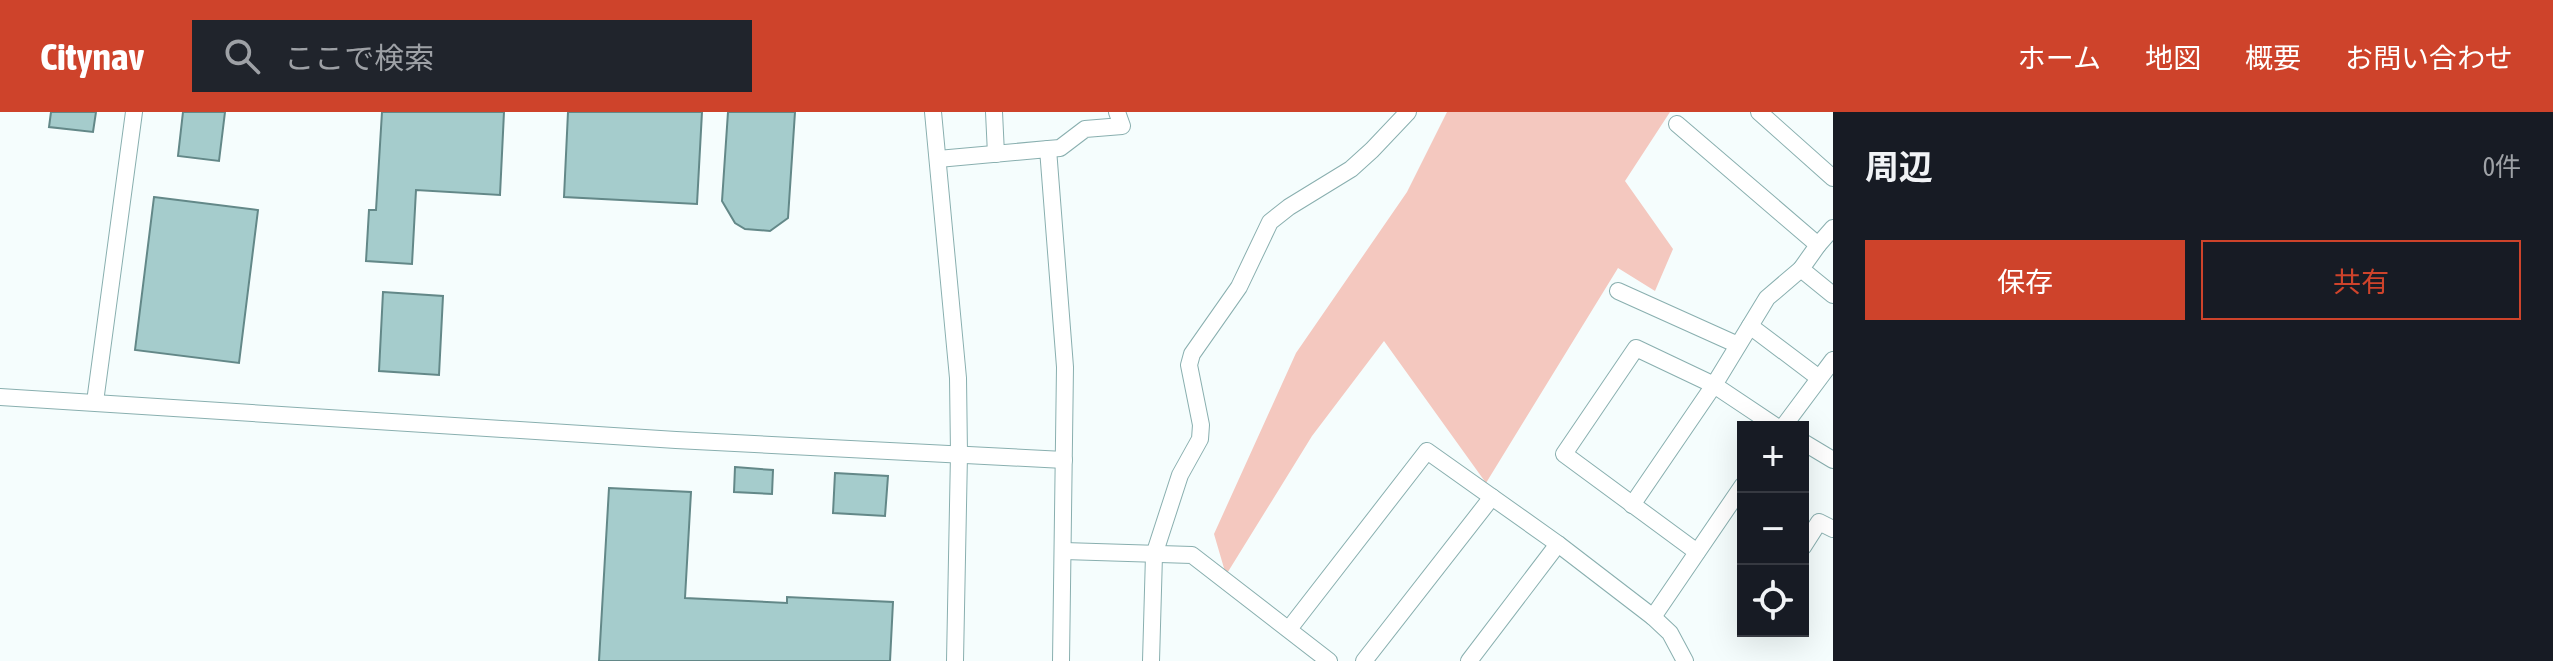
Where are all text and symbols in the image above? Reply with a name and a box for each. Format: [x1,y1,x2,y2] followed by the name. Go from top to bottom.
[192,20,752,92] search box
[220,34,264,78] icon: search
[40,35,144,78] text: Citynav
[284,41,434,75] text: ここで検索
[2018,42,2101,74] text: ホーム
[2145,42,2201,74] text: 地図
[2245,42,2301,74] text: 概要
[2345,42,2513,74] text: お問い合わせ
[1865,147,1933,186] text: 周辺
[2483,152,2521,182] text: 0件
[1865,240,2185,320] button: 保存
[2201,240,2521,320] button: 共有
[1737,421,1809,637] map controls
[1737,421,1809,493] button: +
[1737,493,1809,565] button: −
[1737,565,1809,637] button: locate

